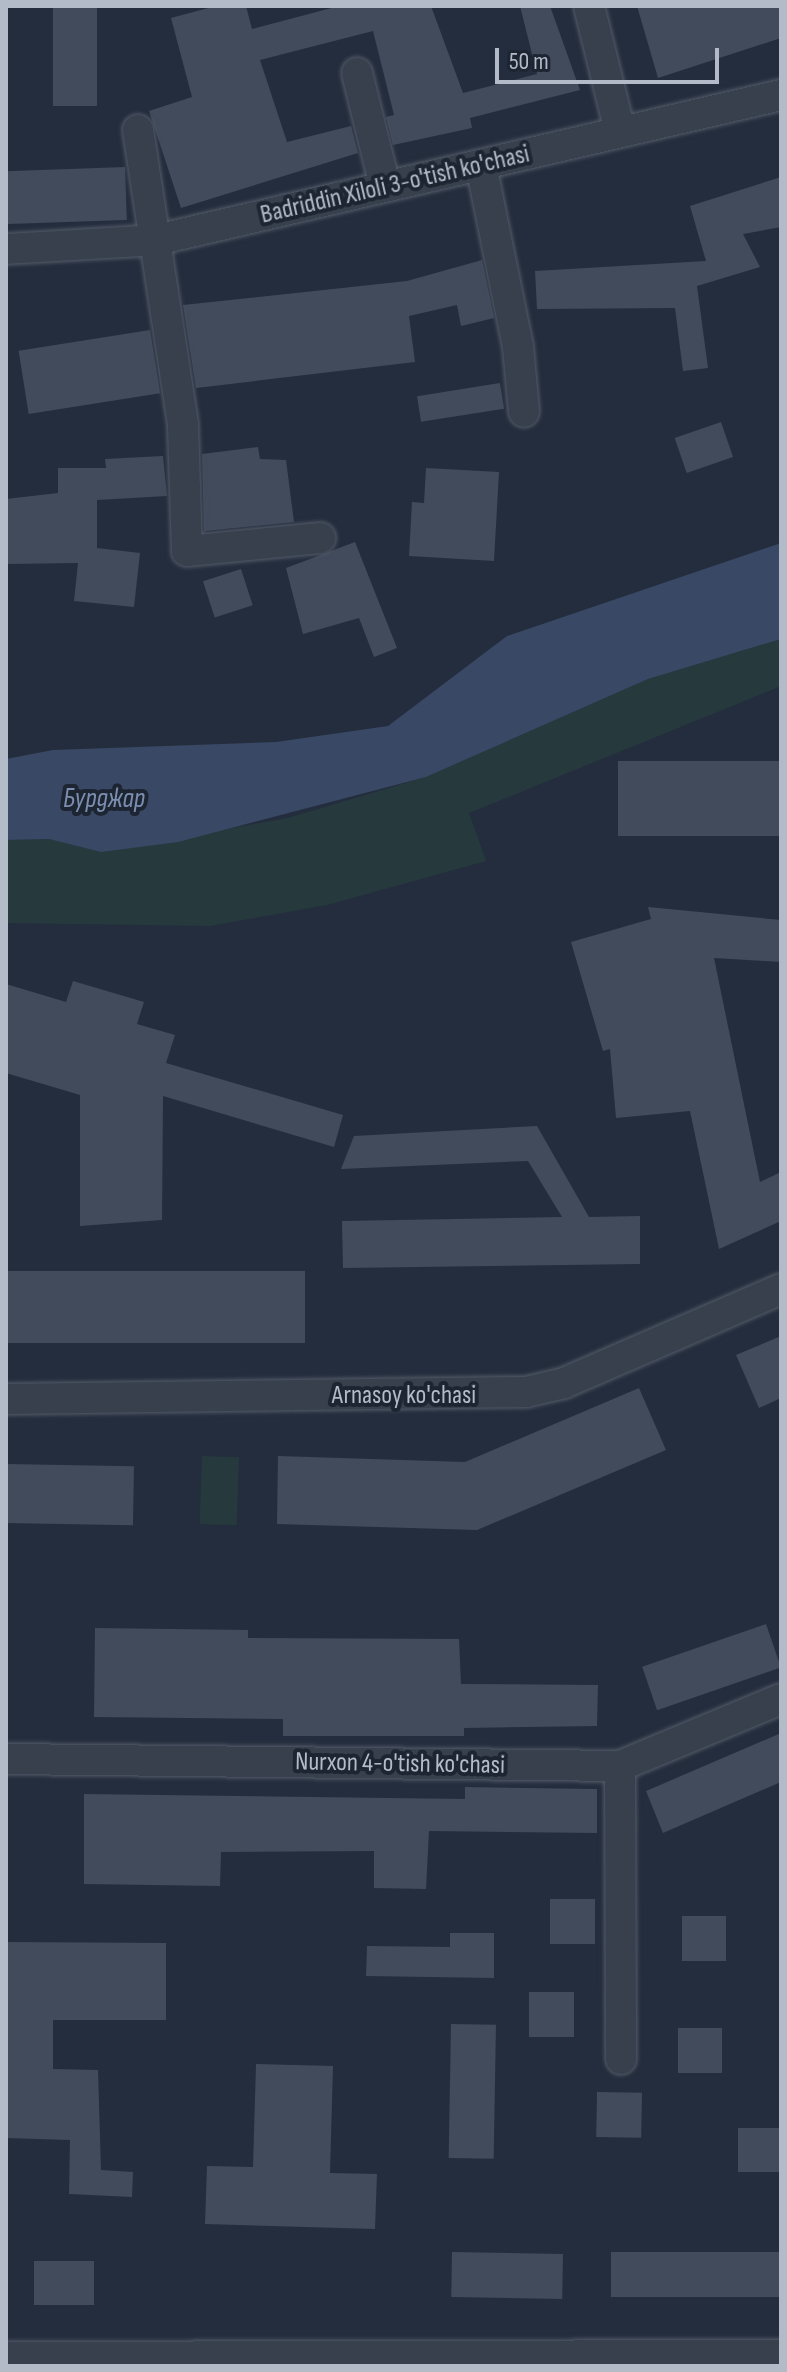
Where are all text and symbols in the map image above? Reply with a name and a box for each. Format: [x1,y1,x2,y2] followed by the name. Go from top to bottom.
[499,32,723,82] scale bar
[509,47,549,76] text: 50 m
[257,139,533,231] street label: Badriddin Xiloli 3-o'tish ko'chasi
[63,782,145,816] water label: Бурджар
[332,1380,476,1412] street label: Arnasoy ko'chasi
[295,1747,505,1781] street label: Nurxon 4-o'tish ko'chasi

